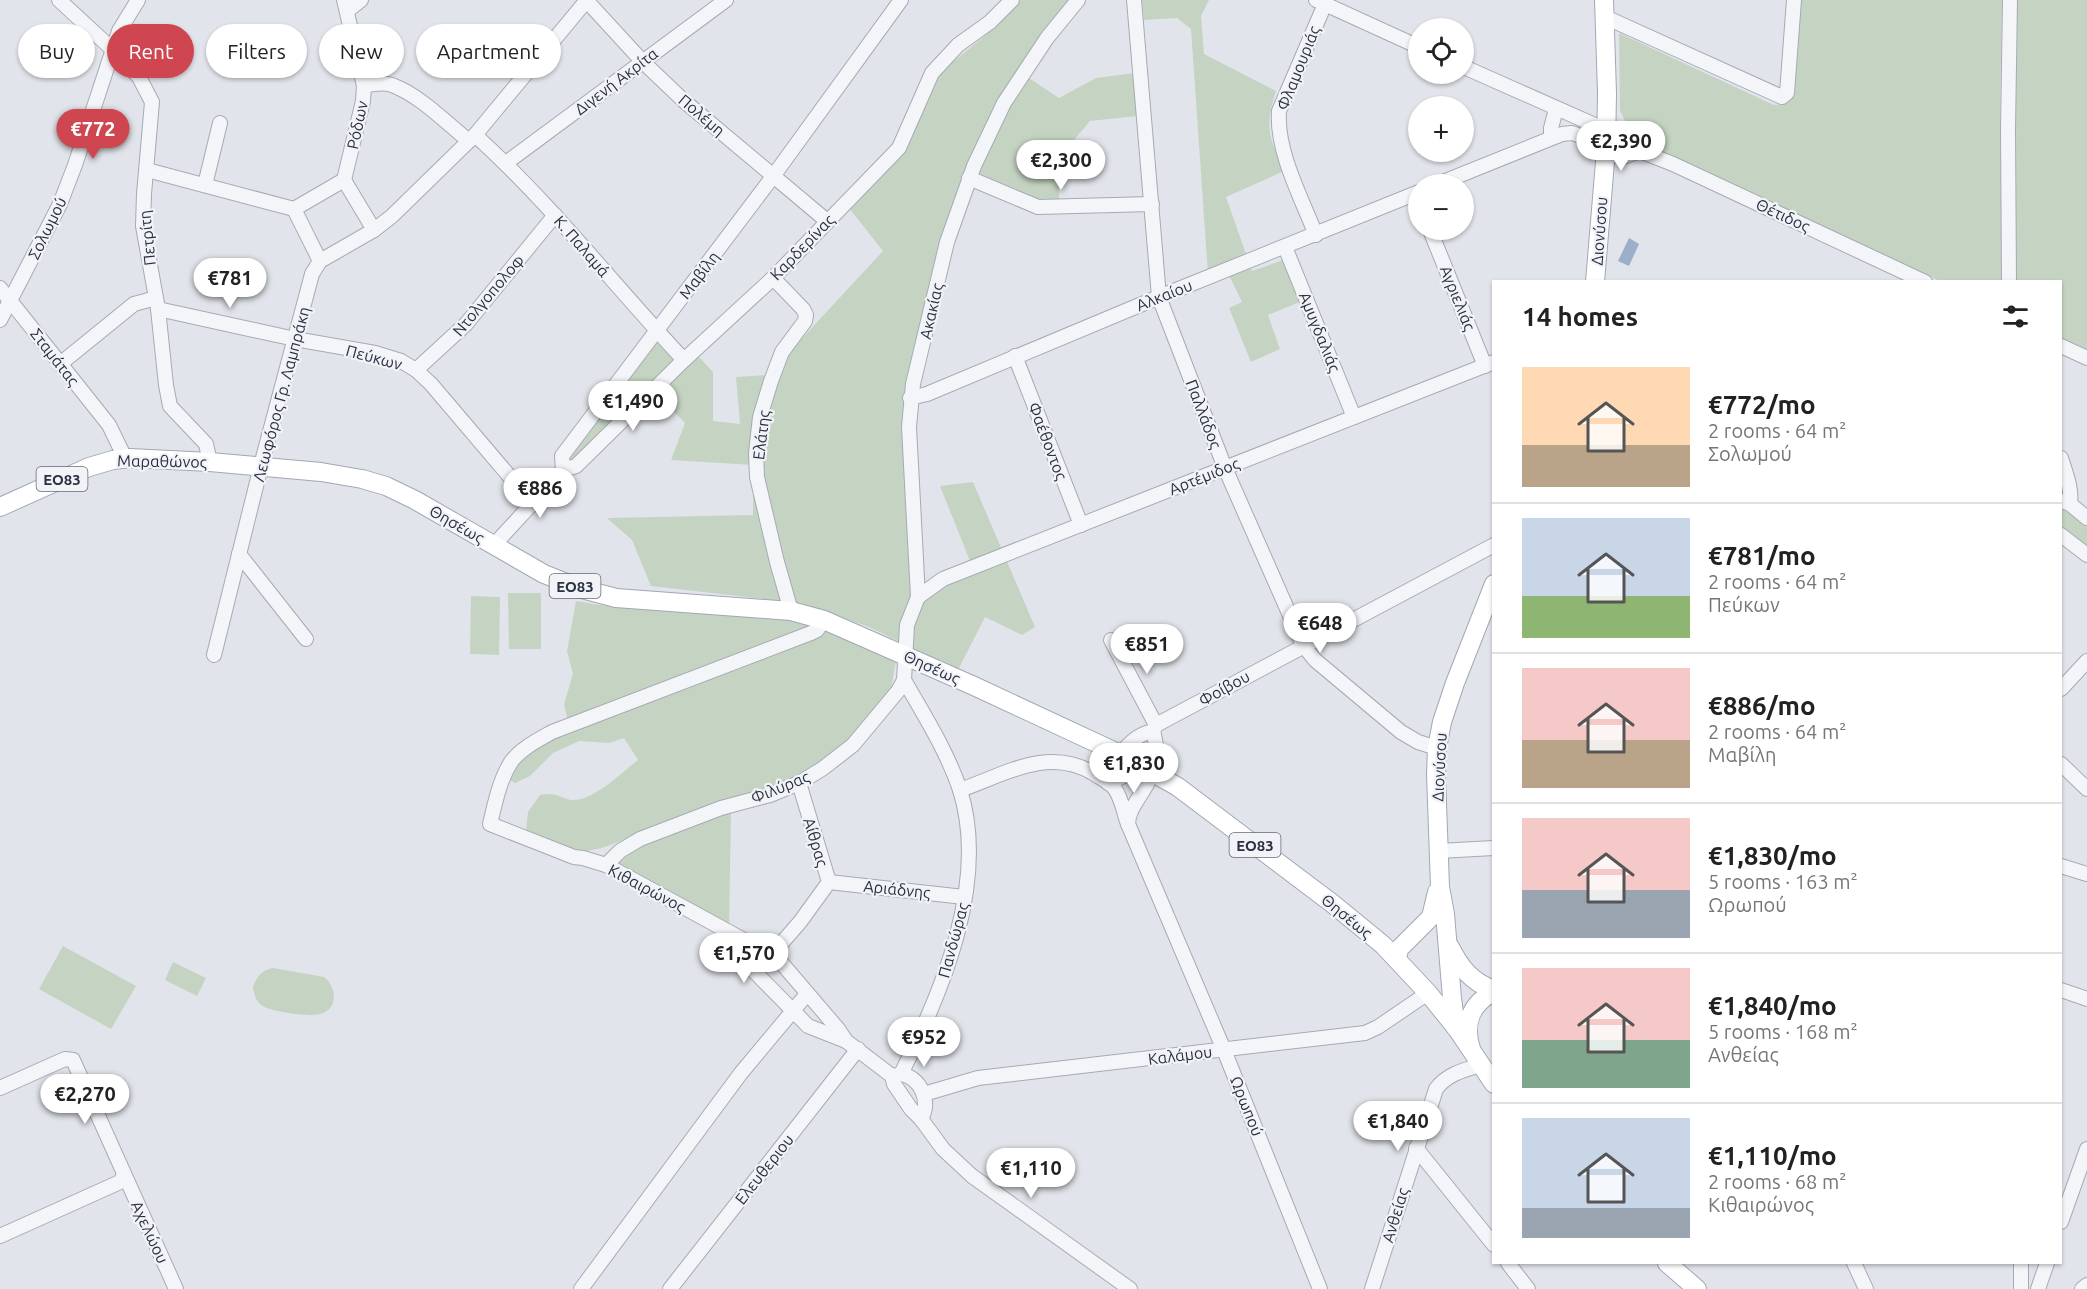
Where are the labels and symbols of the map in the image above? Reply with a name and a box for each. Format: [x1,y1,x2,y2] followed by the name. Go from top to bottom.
[1273,23,1324,113] street label: Φλαμουριάς
[571,44,661,118] street label: Διγενή Ακρίτα
[675,91,729,139] street label: Πολέμη
[343,99,371,151] street label: Ρόδων
[57,109,129,160] pin: €772
[1572,121,1670,172] pin: €2,390
[1012,140,1110,191] pin: €2,300
[24,194,70,262] street label: Σολωμού
[1753,195,1813,236] street label: Θέτιδος
[1588,196,1610,266] street label: Διονύσου
[135,209,159,267] street label: Πετρίτη
[766,210,838,284] street label: Καρδερίνας
[551,212,614,280] street label: Κ. Παλαμά
[675,248,723,302] street label: Μαβίλη
[449,251,527,339] street label: Ντολγοπολοφ
[194,258,266,309] pin: €781
[1436,263,1479,334] street label: Αγριελιάς
[1133,276,1195,314] street label: Αλκαίου
[916,281,947,341] street label: Ακακίας
[1295,289,1344,375] street label: Αμυγδαλιάς
[249,304,314,484] street label: Λεωφόρος Γρ. Λαμπράκη
[26,325,83,390] street label: Σταμάτας
[344,341,404,373] street label: Πεύκων
[1182,377,1225,452] street label: Παλλάδος
[584,381,682,432] pin: €1,490
[1024,400,1071,483] street label: Φαέθοντος
[749,409,774,461] street label: Ελάτης
[117,451,207,472] street label: Μαραθώνος
[1166,454,1242,499] street label: Αρτέμιδος
[36,467,88,491] road number: ΕΟ83
[504,468,576,519] pin: €886
[426,501,487,548] street label: Θησέως
[550,574,600,598] road number: ΕΟ83
[1284,603,1356,654] pin: €648
[1111,624,1183,675] pin: €851
[901,647,963,688] street label: Θησέως
[1195,667,1253,709] street label: Φοίβου
[1428,732,1450,802] street label: Διονύσου
[1085,743,1183,794] pin: €1,830
[748,767,812,808] street label: Φιλύρας
[799,815,832,869] street label: Αίθρας
[1230,833,1280,857] road number: ΕΟ83
[605,860,689,917] street label: Κιθαιρώνος
[863,877,931,902] street label: Αριάδνης
[1317,890,1376,943] street label: Θησέως
[934,900,973,980] street label: Πανδώρας
[695,933,793,984] pin: €1,570
[888,1017,960,1068] pin: €952
[1147,1042,1213,1068] street label: Καλάμου
[1227,1073,1267,1139] street label: Ωρωπού
[36,1074,134,1125] pin: €2,270
[1349,1101,1447,1152] pin: €1,840
[731,1130,797,1208] street label: Ελευθεριου
[982,1148,1080,1199] pin: €1,110
[1378,1185,1413,1245] street label: Ανθείας
[128,1198,172,1266] street label: Αχελώου

